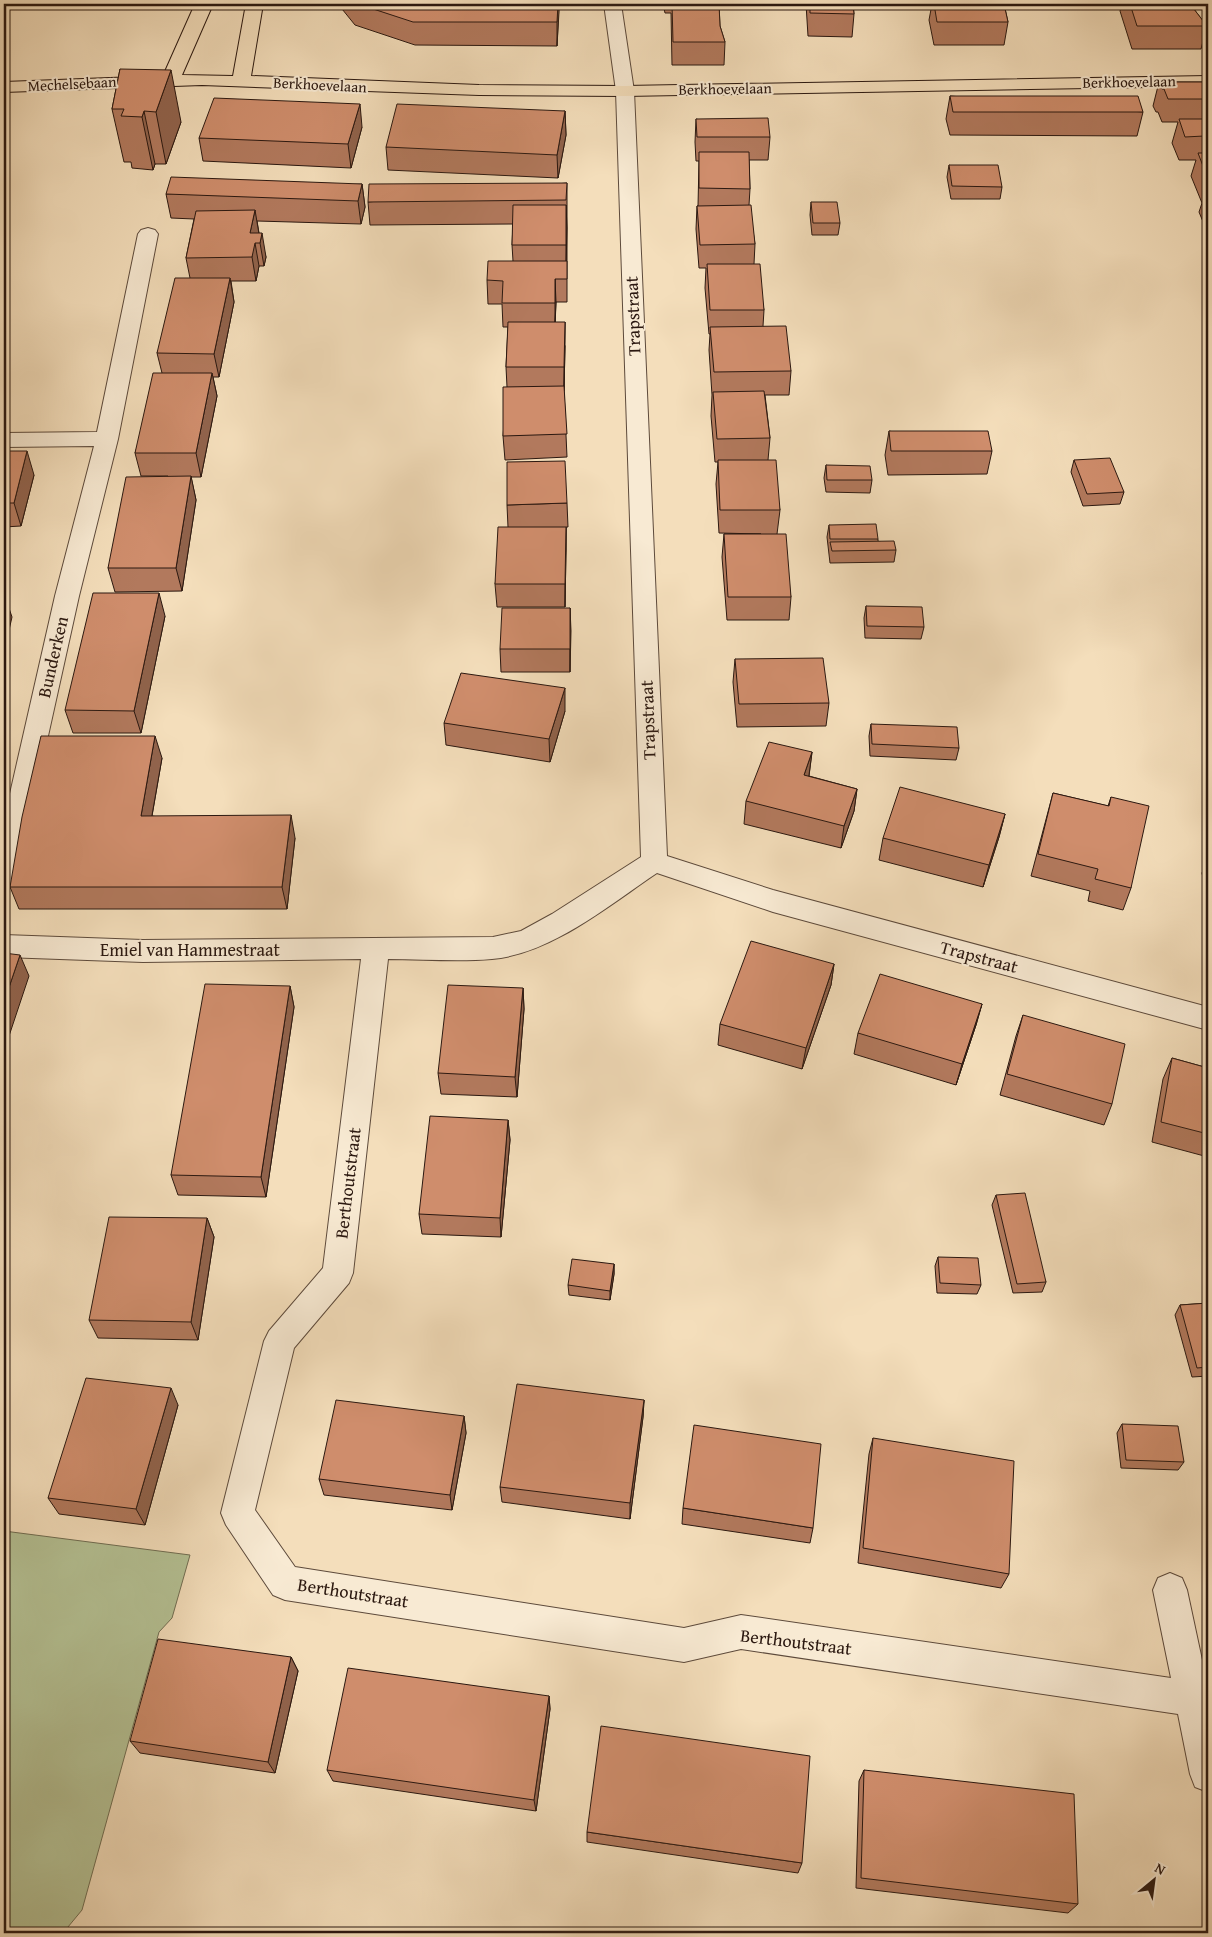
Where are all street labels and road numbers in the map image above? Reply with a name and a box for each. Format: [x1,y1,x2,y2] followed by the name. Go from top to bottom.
[1082,70,1176,93] street label: Berkhoevelaan
[27,71,117,96] street label: Mechelsebaan
[273,72,368,97] street label: Berkhoevelaan
[678,77,772,100] street label: Berkhoevelaan
[618,275,647,356] street label: Trapstraat
[30,613,75,700] street label: Bunderken
[633,679,662,760] street label: Trapstraat
[937,933,1022,980] street label: Trapstraat
[100,936,281,963] street label: Emiel van Hammestraat
[327,1125,368,1240] street label: Berthoutstraat
[296,1570,411,1615] street label: Berthoutstraat
[739,1621,854,1662] street label: Berthoutstraat

